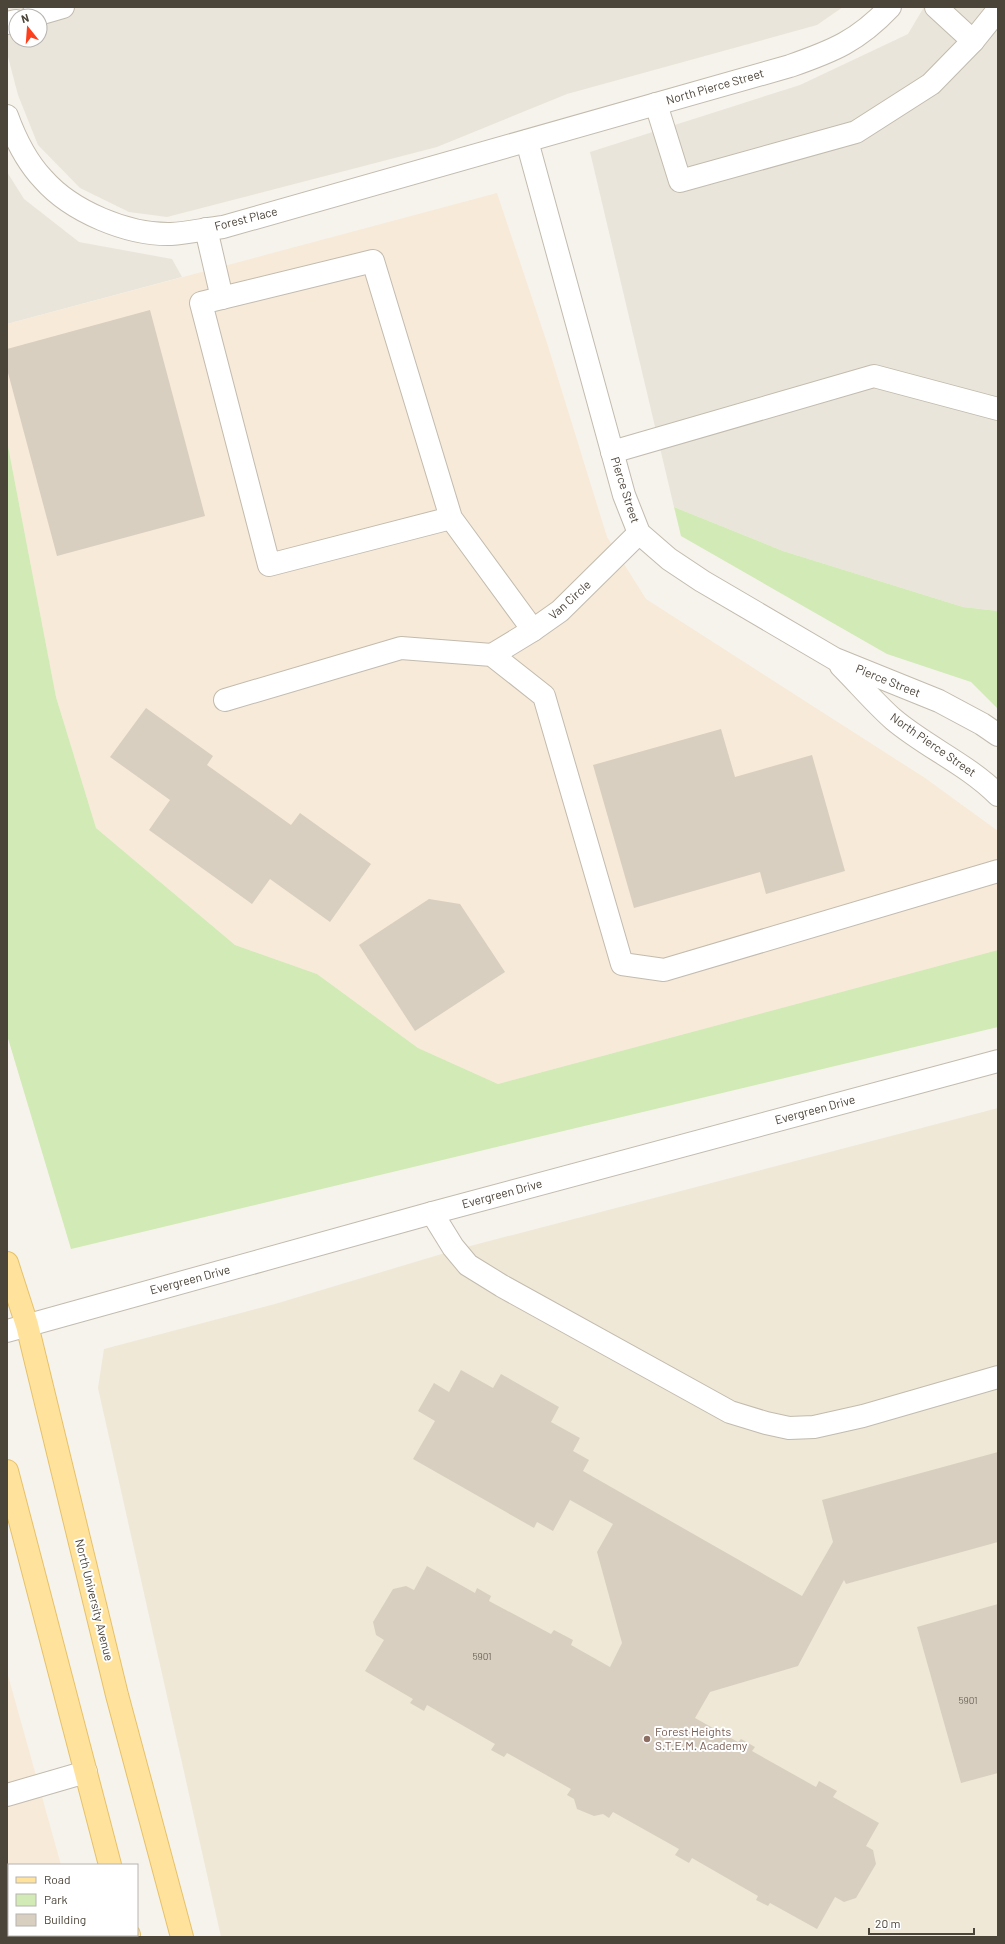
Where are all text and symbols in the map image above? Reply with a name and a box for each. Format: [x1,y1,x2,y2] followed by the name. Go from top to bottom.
[8,8,48,48] north arrow
[20,11,30,25] text: N
[664,65,765,107] street label: North Pierce Street
[213,203,279,233] street label: Forest Place
[609,455,643,524] street label: Pierce Street
[545,577,593,622] street label: Van Circle
[854,661,923,699] street label: Pierce Street
[888,709,979,779] street label: North Pierce Street
[773,1092,856,1126] street label: Evergreen Drive
[460,1176,543,1210] street label: Evergreen Drive
[148,1262,231,1296] street label: Evergreen Drive
[73,1537,117,1662] street label: North University Avenue
[472,1650,492,1662] house number: 5901
[958,1694,978,1706] house number: 5901
[655,1724,748,1752] place label: Forest Heights S.T.E.M. Academy
[642,1734,652,1744] marker: Forest Heights S.T.E.M. Academy
[8,1864,138,1936] legend
[44,1872,71,1886] text: Road
[44,1892,68,1906] text: Park
[869,1910,974,1936] scale bar
[44,1912,86,1926] text: Building
[875,1916,901,1930] text: 20 m

